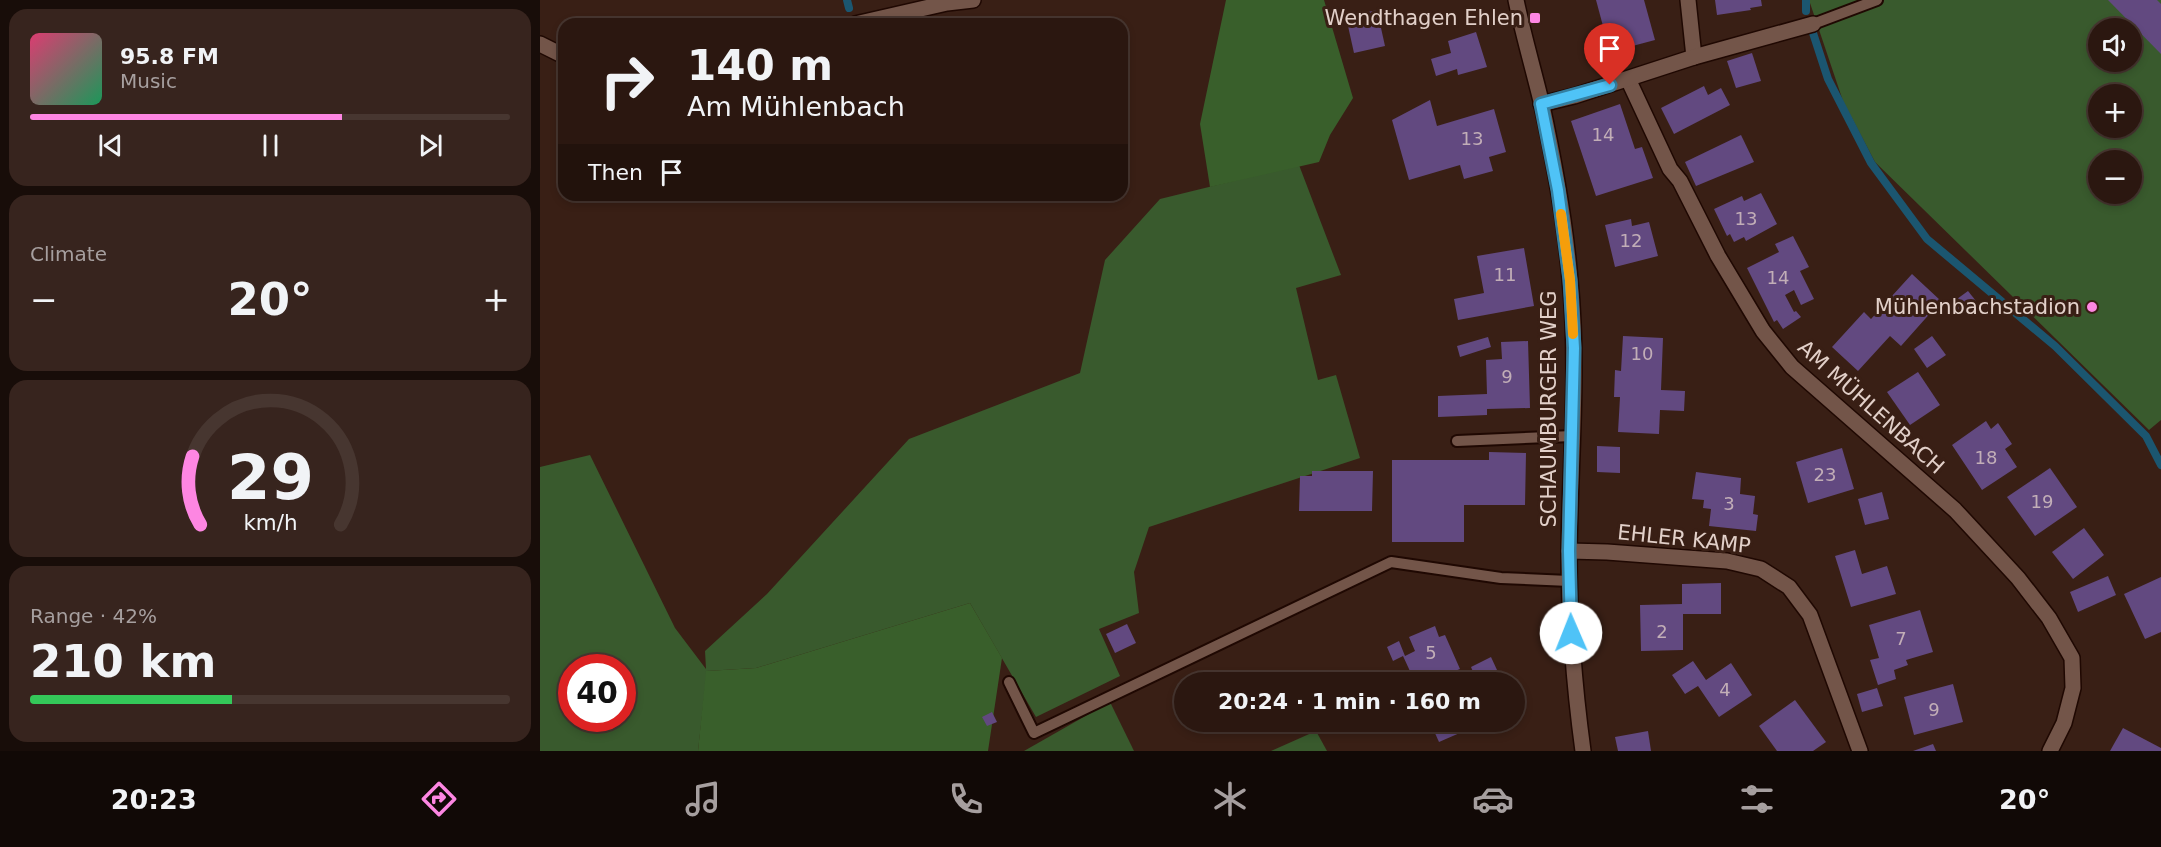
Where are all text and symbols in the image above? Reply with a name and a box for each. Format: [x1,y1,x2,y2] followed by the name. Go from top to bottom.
[1325,6,1523,30] place label: Wendthagen Ehlen
[1528,11,1542,25] marker: Wendthagen Ehlen
[2088,18,2142,204] map controls
[2088,18,2142,72] button: sound
[1584,23,1635,85] pin
[1593,32,1626,65] icon: arrive
[687,41,833,90] text: 140 m
[588,42,666,120] icon: right
[120,44,219,69] text: 95.8 FM
[120,69,177,93] text: Music
[2088,84,2142,138] button: +
[687,91,905,122] text: Am Mühlenbach
[1592,124,1614,145] house number: 14
[1461,128,1483,149] house number: 13
[94,129,127,162] icon: previous
[254,129,287,162] icon: pause
[414,129,447,162] icon: next
[2088,150,2142,204] button: −
[655,156,688,189] icon: arrive
[588,160,643,185] text: Then
[1735,208,1757,229] house number: 13
[1620,230,1642,251] house number: 12
[30,242,107,266] text: Climate
[1494,264,1516,285] house number: 11
[1767,267,1789,288] house number: 14
[227,273,313,326] text: 20°
[30,280,58,319] text: −
[482,280,510,319] text: +
[1537,290,1561,528] street label: SCHAUMBURGER WEG
[1875,295,2080,319] place label: Mühlenbachstadion
[2085,300,2099,314] marker: Mühlenbachstadion
[1793,334,1950,479] street label: AM MÜHLENBACH
[1631,343,1653,364] house number: 10
[1501,366,1513,387] house number: 9
[227,441,313,514] text: 29
[1975,447,1997,468] house number: 18
[1814,464,1836,485] house number: 23
[2031,491,2053,512] house number: 19
[1723,493,1735,514] house number: 3
[243,511,297,536] text: km/h
[1616,520,1752,558] street label: EHLER KAMP
[1539,601,1603,665] position arrow
[30,604,157,628] text: Range · 42%
[1656,621,1668,642] house number: 2
[1895,628,1907,649] house number: 7
[30,635,216,688] text: 210 km
[1425,642,1437,663] house number: 5
[558,654,636,732] speed limit sign: 40
[1719,679,1731,700] house number: 4
[1218,689,1481,714] text: 20:24 · 1 min · 160 m
[1928,699,1940,720] house number: 9
[418,778,460,820] icon: directions
[682,778,724,820] icon: music
[945,778,987,820] icon: phone
[1209,778,1251,820] icon: climate
[1472,778,1514,820] icon: car
[1736,778,1778,820] icon: filters
[111,784,197,815] text: 20:23
[1999,784,2050,815] text: 20°

